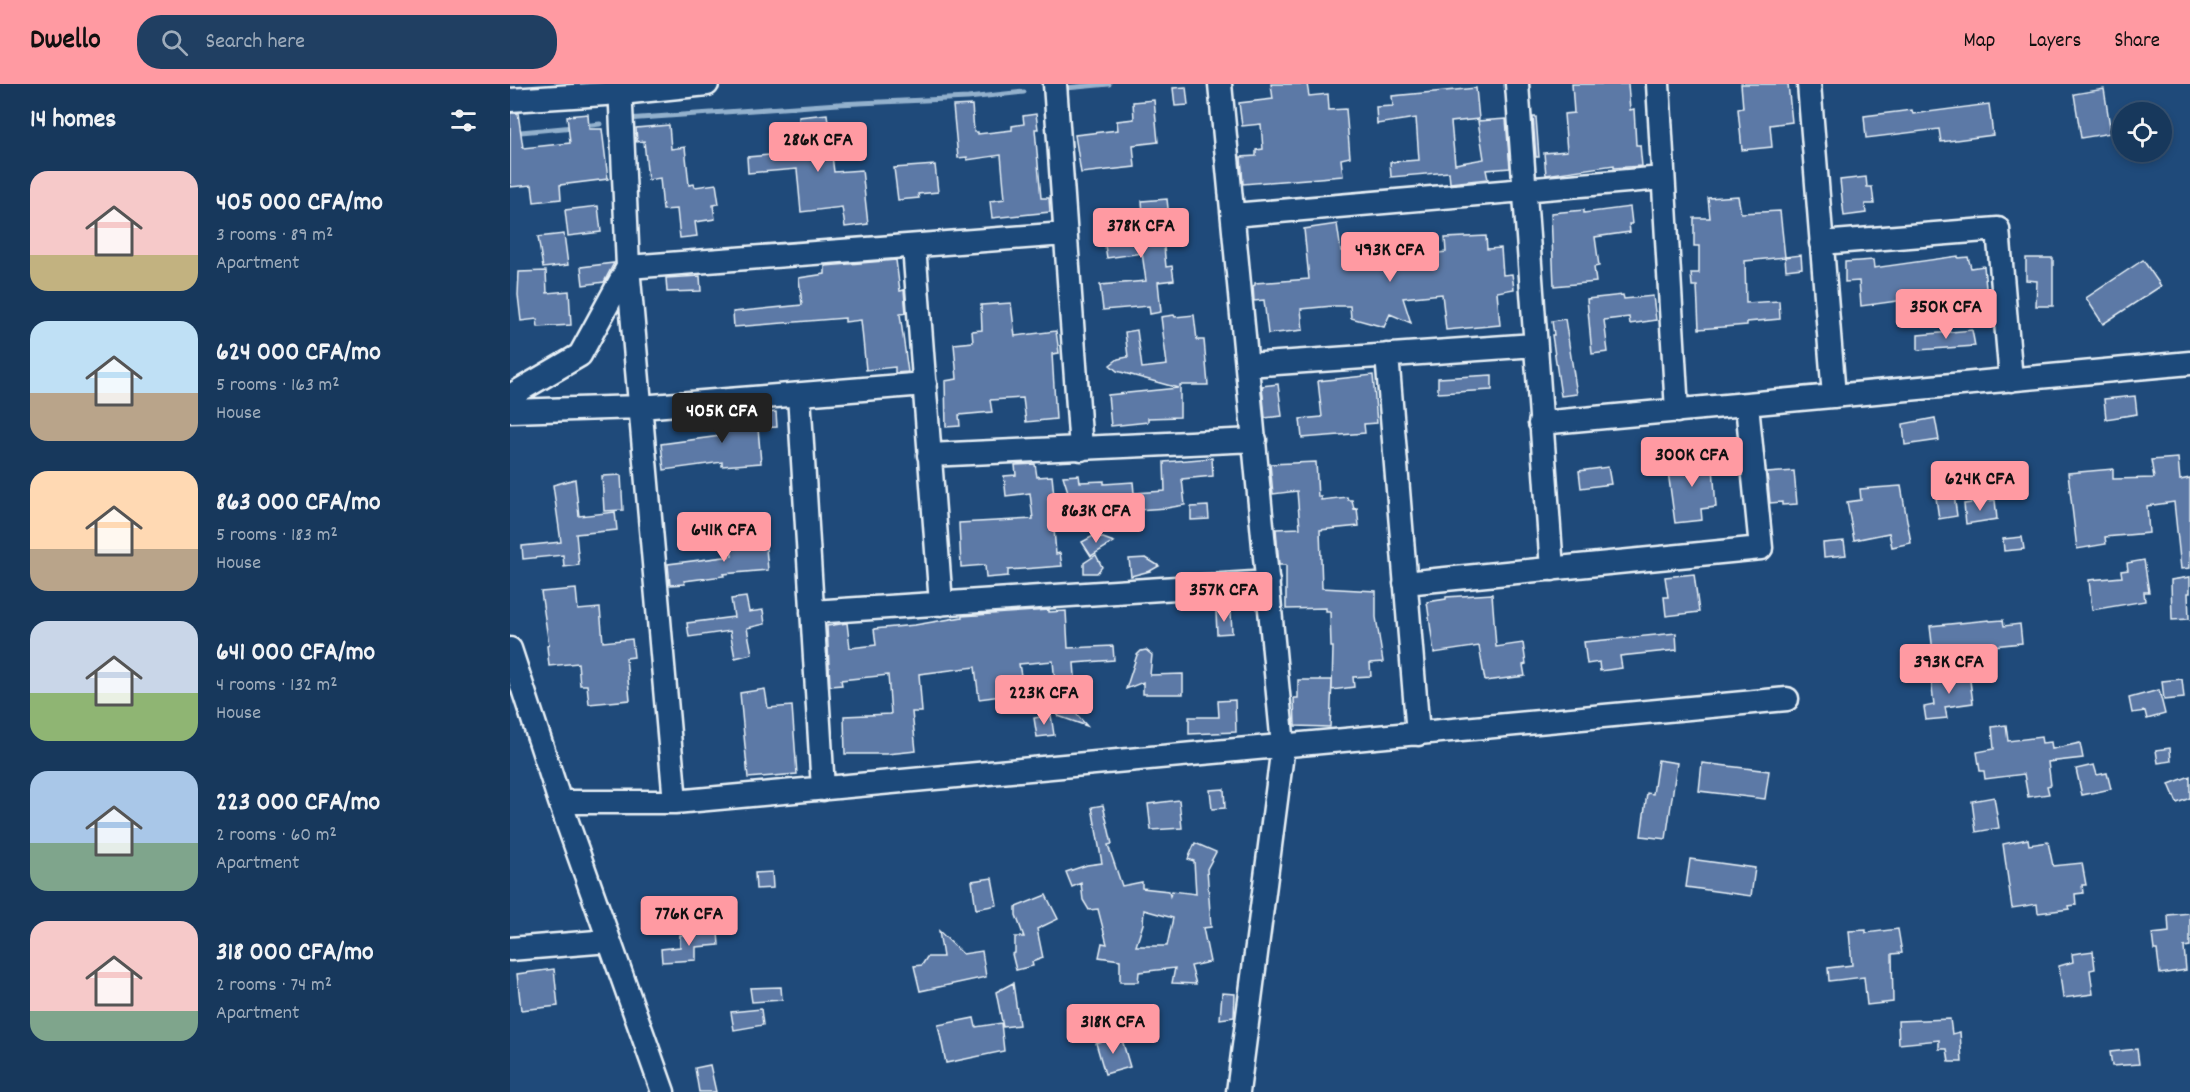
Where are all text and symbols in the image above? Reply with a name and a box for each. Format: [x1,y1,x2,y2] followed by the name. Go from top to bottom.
[137,15,557,69] search box
[30,22,101,62] text: Dwello
[158,26,191,59] icon: search
[206,27,305,58] text: Search here
[1964,27,1995,57] text: Map
[2028,27,2081,57] text: Layers
[2114,27,2160,57] text: Share
[30,102,116,139] text: 14 homes
[2112,102,2172,162] map controls
[2112,102,2172,162] button: locate
[447,104,480,137] icon: filters
[756,122,880,173] pin: 286K CFA
[783,127,853,155] text: 286K CFA
[216,185,383,222] text: 405 000 CFA/mo
[78,195,150,267] icon: home
[1079,208,1203,259] pin: 378K CFA
[1107,213,1175,241] text: 378K CFA
[216,222,333,250] text: 3 rooms · 89 m²
[1328,232,1452,283] pin: 493K CFA
[1355,237,1425,265] text: 493K CFA
[216,250,299,278] text: Apartment
[1884,289,2008,340] pin: 350K CFA
[1910,294,1982,322] text: 350K CFA
[216,335,381,372] text: 624 000 CFA/mo
[78,345,150,417] icon: home
[216,372,340,400] text: 5 rooms · 163 m²
[660,393,784,444] pin: 405K CFA
[686,398,758,426] text: 405K CFA
[216,400,261,428] text: House
[1630,437,1754,488] pin: 300K CFA
[1655,442,1729,470] text: 300K CFA
[1918,461,2042,512] pin: 624K CFA
[1945,466,2015,494] text: 624K CFA
[216,485,381,522] text: 863 000 CFA/mo
[1034,493,1158,544] pin: 863K CFA
[78,495,150,567] icon: home
[1061,498,1131,526] text: 863K CFA
[662,512,786,563] pin: 641K CFA
[691,517,757,545] text: 641K CFA
[216,522,338,550] text: 5 rooms · 183 m²
[216,550,261,578] text: House
[1162,572,1286,623] pin: 357K CFA
[1189,577,1259,605] text: 357K CFA
[216,635,375,672] text: 641 000 CFA/mo
[1887,644,2011,695] pin: 393K CFA
[78,645,150,717] icon: home
[1914,649,1984,677] text: 393K CFA
[216,672,338,700] text: 4 rooms · 132 m²
[982,675,1106,726] pin: 223K CFA
[1009,680,1079,708] text: 223K CFA
[216,700,261,728] text: House
[216,785,380,822] text: 223 000 CFA/mo
[78,795,150,867] icon: home
[216,822,337,850] text: 2 rooms · 60 m²
[216,850,299,878] text: Apartment
[627,896,751,947] pin: 776K CFA
[655,901,723,929] text: 776K CFA
[216,935,374,972] text: 318 000 CFA/mo
[78,945,150,1017] icon: home
[216,972,332,1000] text: 2 rooms · 74 m²
[216,1000,299,1028] text: Apartment
[1051,1004,1175,1055] pin: 318K CFA
[1081,1009,1145,1037] text: 318K CFA

